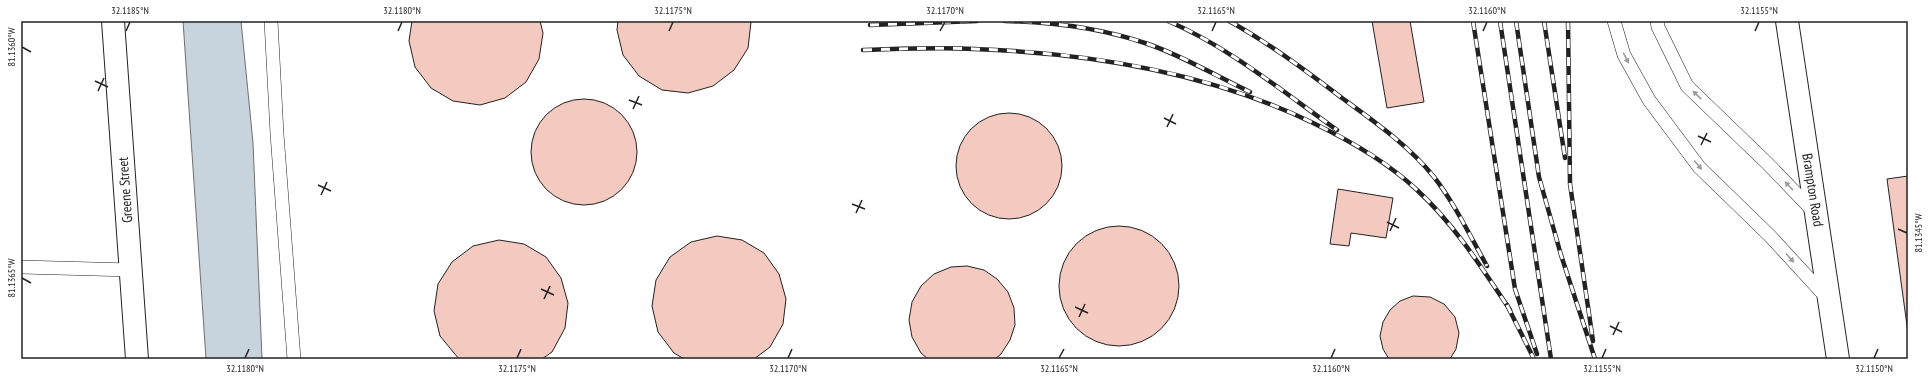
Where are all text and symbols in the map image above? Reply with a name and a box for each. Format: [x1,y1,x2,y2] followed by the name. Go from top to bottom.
[111,4,149,17] text: 32.1185°N
[383,4,421,17] text: 32.1180°N
[654,4,692,17] text: 32.1175°N
[926,4,964,17] text: 32.1170°N
[1197,4,1235,17] text: 32.1165°N
[1468,4,1506,17] text: 32.1160°N
[1740,4,1778,17] text: 32.1155°N
[5,27,18,66] text: 81.1360°W
[1623,52,1629,64] one-way arrow
[1692,90,1702,100] one-way arrow
[1798,152,1828,228] street label: Brampton Road
[114,156,136,224] street label: Greene Street
[1694,160,1703,171] one-way arrow
[1784,181,1794,191] one-way arrow
[1912,213,1925,252] text: 81.1345°W
[1785,253,1794,262] one-way arrow
[5,258,18,297] text: 81.1365°W
[226,362,264,375] text: 32.1180°N
[498,362,536,375] text: 32.1175°N
[769,362,807,375] text: 32.1170°N
[1040,362,1078,375] text: 32.1165°N
[1312,362,1350,375] text: 32.1160°N
[1583,362,1621,375] text: 32.1155°N
[1855,362,1893,375] text: 32.1150°N

